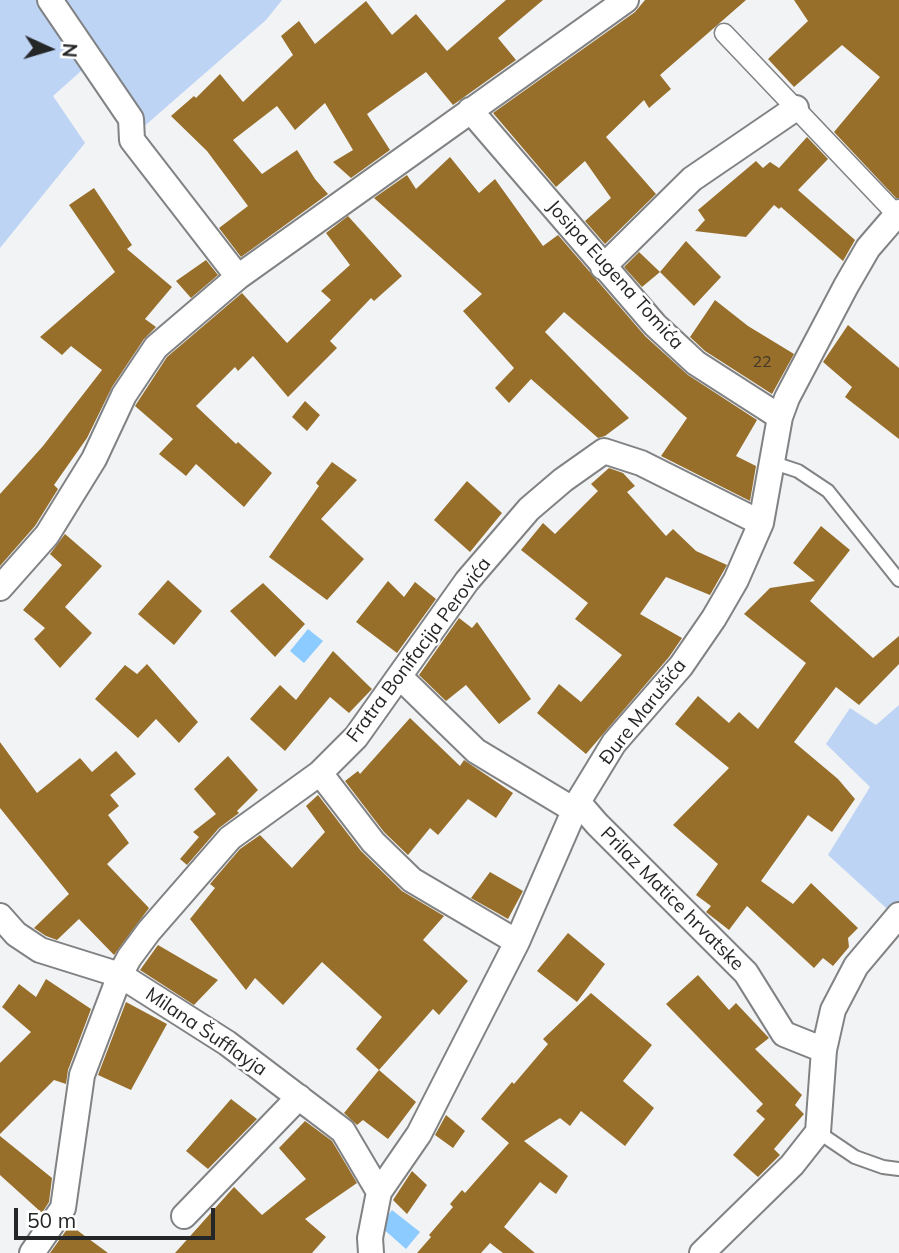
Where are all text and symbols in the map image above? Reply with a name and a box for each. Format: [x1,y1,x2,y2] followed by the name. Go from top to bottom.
[14,14,84,84] north arrow
[57,42,82,58] text: N
[542,196,688,354] street label: Josipa Eugena Tomića
[752,352,772,372] house number: 22
[342,553,496,747] street label: Fratra Bonifacija Perovića
[595,655,691,769] street label: Đure Marušića
[595,822,749,976] street label: Prilaz Matice hrvatske
[141,983,271,1081] street label: Milana Šufflayja
[18,1194,219,1238] scale bar
[27,1207,76,1233] text: 50 m

